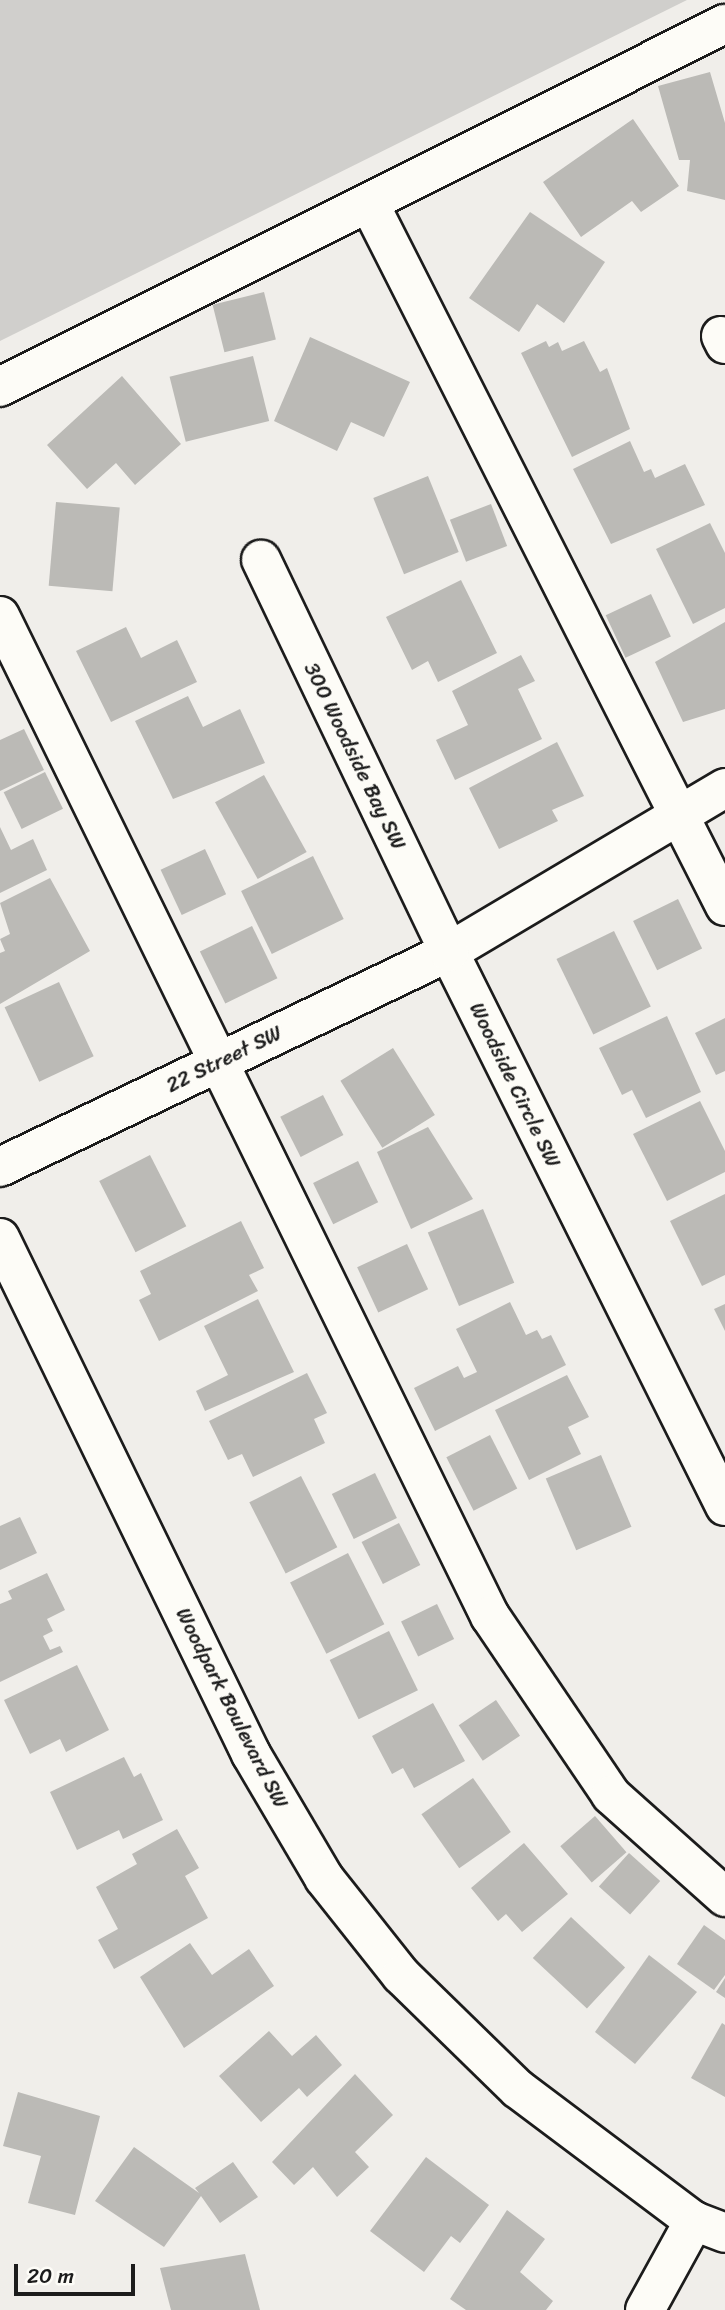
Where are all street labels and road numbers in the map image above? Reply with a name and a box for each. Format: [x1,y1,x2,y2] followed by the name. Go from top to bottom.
[299,658,411,854] street label: 300 Woodside Bay SW
[464,998,566,1172] street label: Woodside Circle SW
[162,1020,286,1098] street label: 22 Street SW
[170,1603,294,1813] street label: Woodpark Boulevard SW

